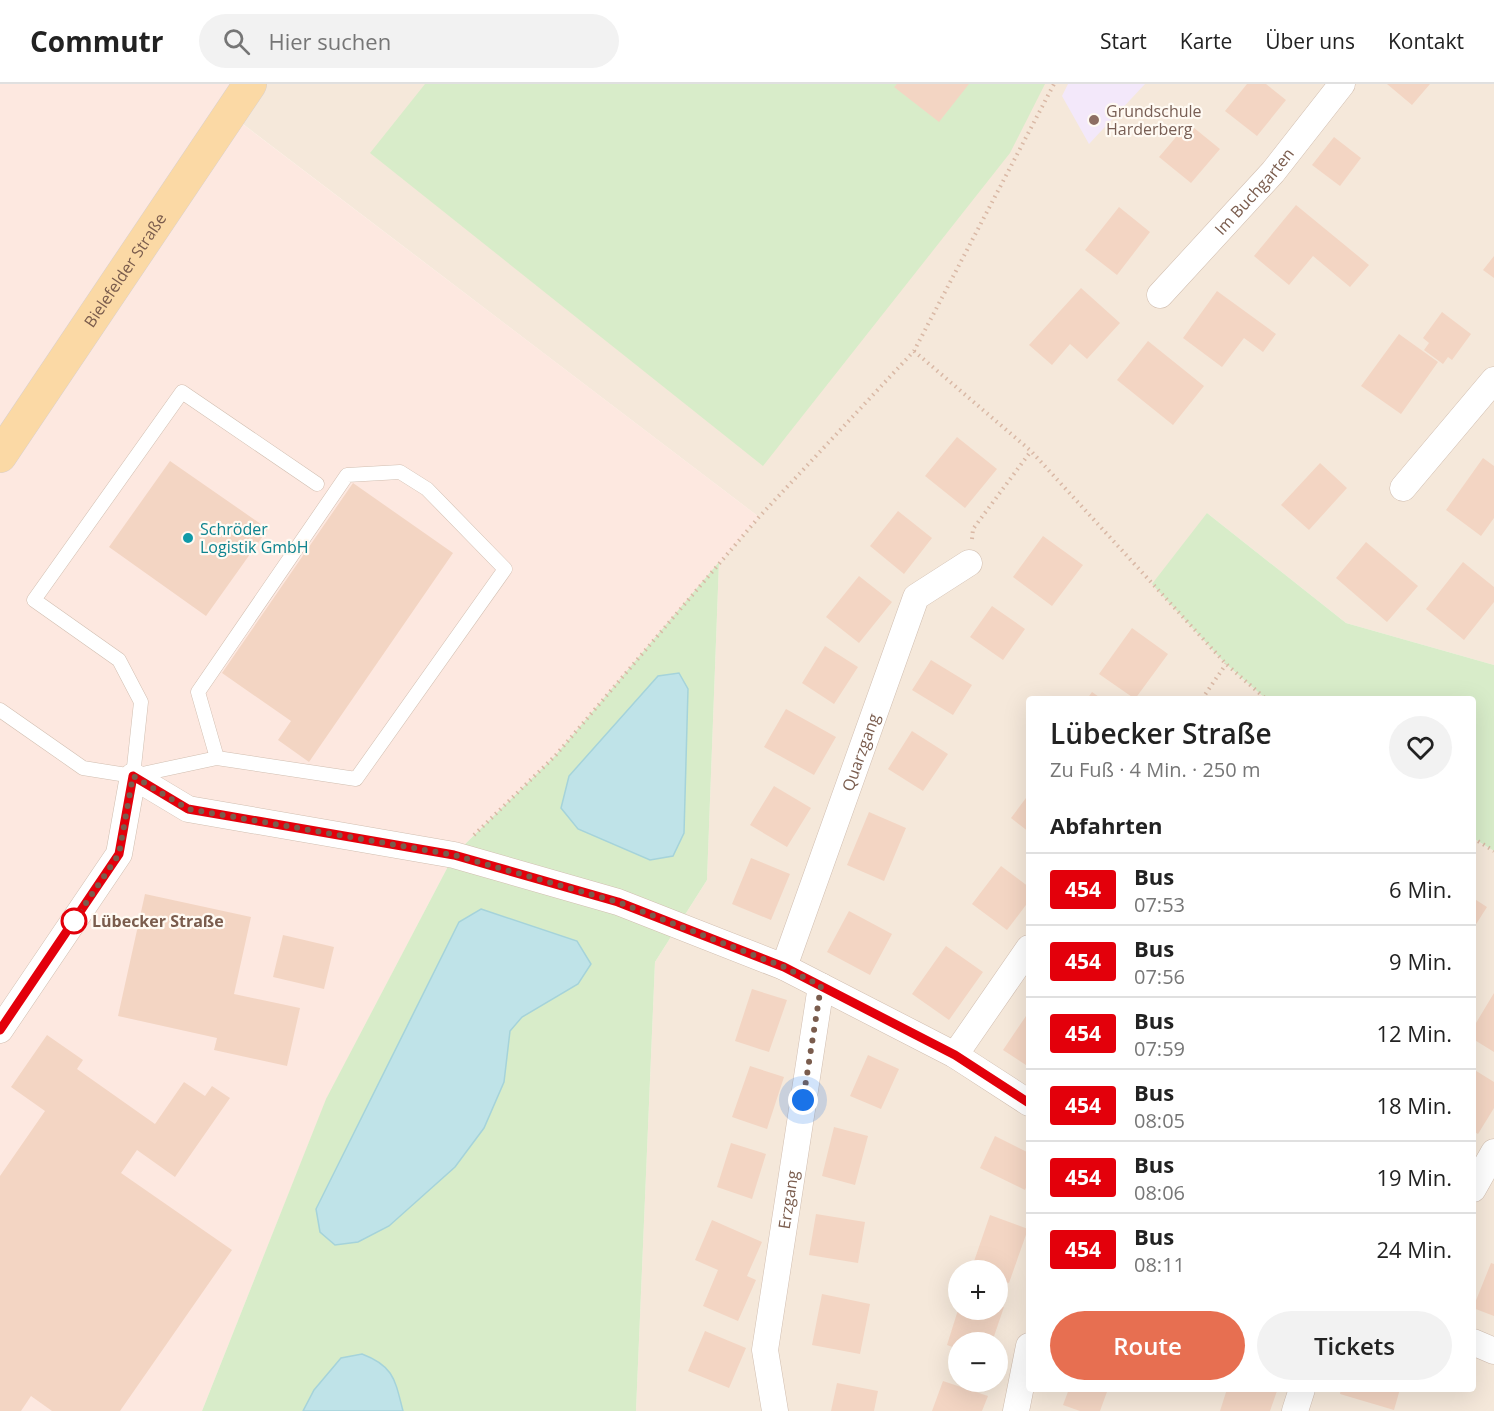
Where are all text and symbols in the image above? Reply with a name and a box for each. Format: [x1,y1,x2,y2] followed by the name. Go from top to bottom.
[199,14,619,68] search box
[30,22,163,60] text: Commutr
[220,25,253,58] icon: search
[268,26,391,56] text: Hier suchen
[1100,27,1147,55] text: Start
[1180,27,1232,55] text: Karte
[1265,27,1355,55] text: Über uns
[1388,27,1464,55] text: Kontakt
[1106,100,1202,140] place label: Grundschule Harderberg
[1087,113,1101,127] marker: Grundschule Harderberg
[1210,143,1299,240] street label: Im Buchgarten
[79,209,171,331] street label: Bielefelder Straße
[200,518,309,558] place label: Schröder Logistik GmbH
[181,531,195,545] marker: Schröder Logistik GmbH
[837,710,885,794] street label: Quarzgang
[1050,714,1272,752] text: Lübecker Straße
[1389,716,1452,779] button: heart
[1050,756,1260,783] text: Zu Fuß · 4 Min. · 250 m
[1050,810,1162,840] text: Abfahrten
[1134,861,1174,891] text: Bus
[1389,874,1452,904] text: 6 Min.
[1065,875,1101,903] text: 454
[1134,891,1185,918] text: 07:53
[61,908,87,934] marker: Lübecker Straße
[92,910,224,932] place label: Lübecker Straße
[1134,933,1174,963] text: Bus
[1389,946,1452,976] text: 9 Min.
[1065,947,1101,975] text: 454
[1134,963,1185,990] text: 07:56
[1134,1005,1174,1035] text: Bus
[1377,1018,1452,1048] text: 12 Min.
[1065,1019,1101,1047] text: 454
[1134,1035,1185,1062] text: 07:59
[1134,1077,1174,1107] text: Bus
[788,1085,818,1115] your location
[1377,1090,1452,1120] text: 18 Min.
[1065,1091,1101,1119] text: 454
[1134,1107,1185,1134] text: 08:05
[1134,1149,1174,1179] text: Bus
[1377,1162,1452,1192] text: 19 Min.
[1065,1163,1101,1191] text: 454
[773,1168,804,1230] street label: Erzgang
[1134,1179,1185,1206] text: 08:06
[1134,1221,1174,1251] text: Bus
[1377,1234,1452,1264] text: 24 Min.
[1065,1235,1101,1263] text: 454
[1134,1251,1185,1278] text: 08:11
[948,1260,1008,1392] map controls
[948,1260,1008,1320] button: +
[1050,1311,1245,1380] button: Route
[1257,1311,1452,1380] button: Tickets
[948,1332,1008,1392] button: −

